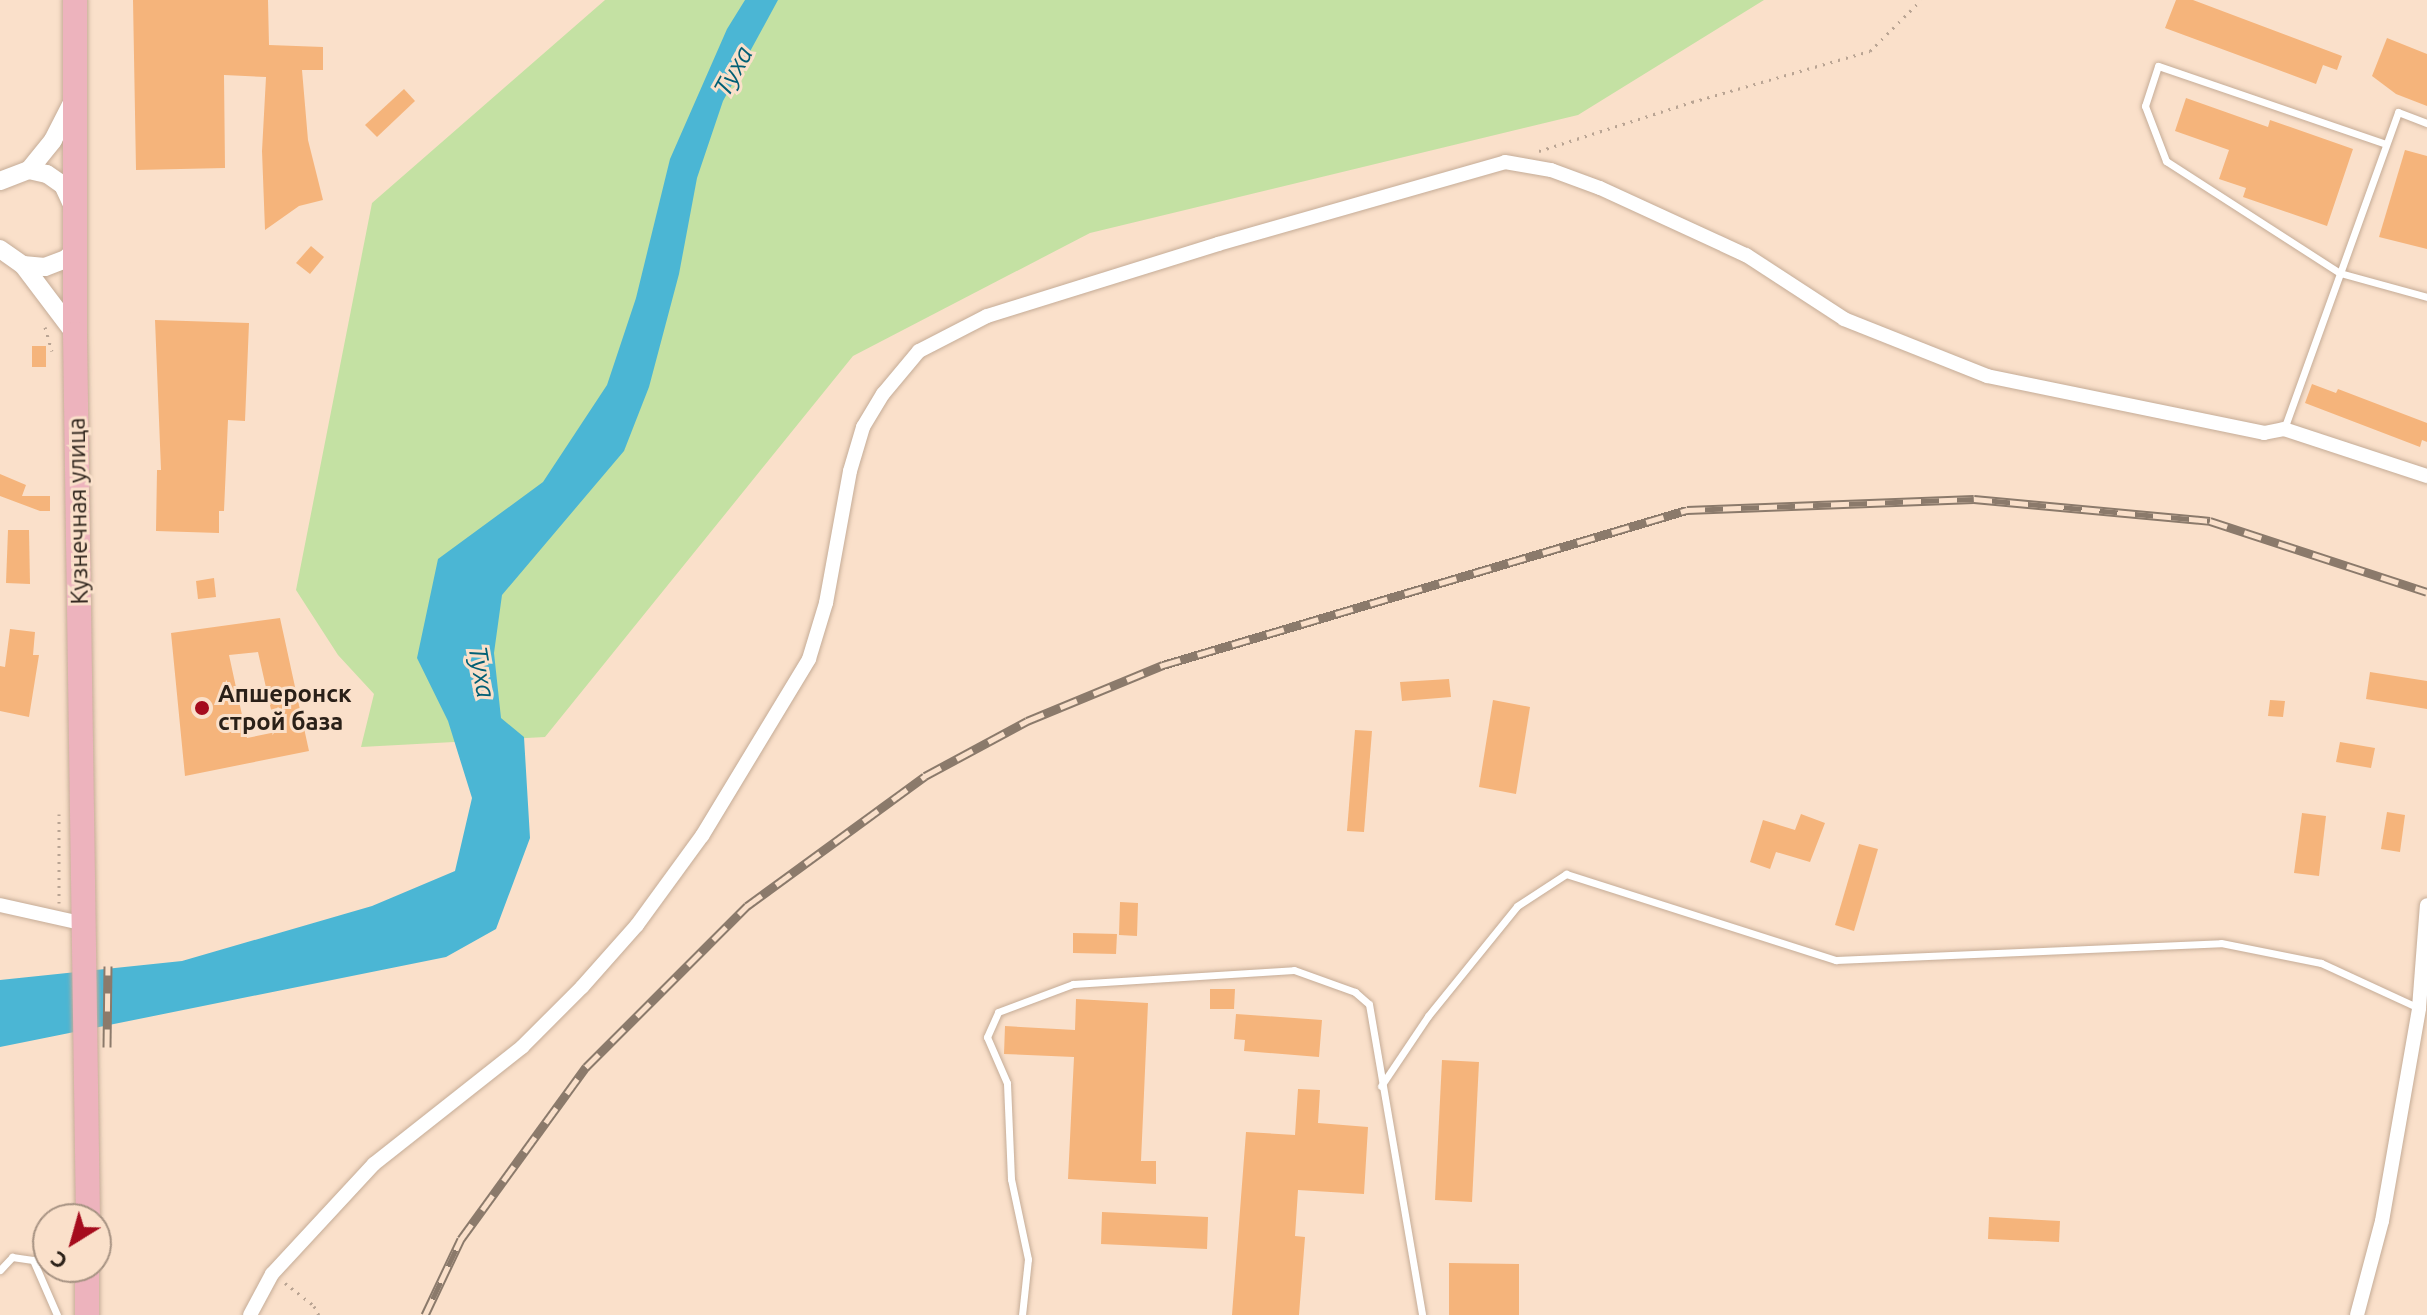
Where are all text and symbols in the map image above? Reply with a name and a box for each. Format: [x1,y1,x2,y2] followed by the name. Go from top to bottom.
[707,41,759,101] water label: Туха
[62,417,94,605] street label: Кузнечная улица
[462,643,502,701] water label: Туха
[218,680,352,736] place label: Апшеронск строй база
[193,699,211,717] marker: Апшеронск строй база
[32,1203,112,1283] north arrow
[45,1247,72,1275] text: С

